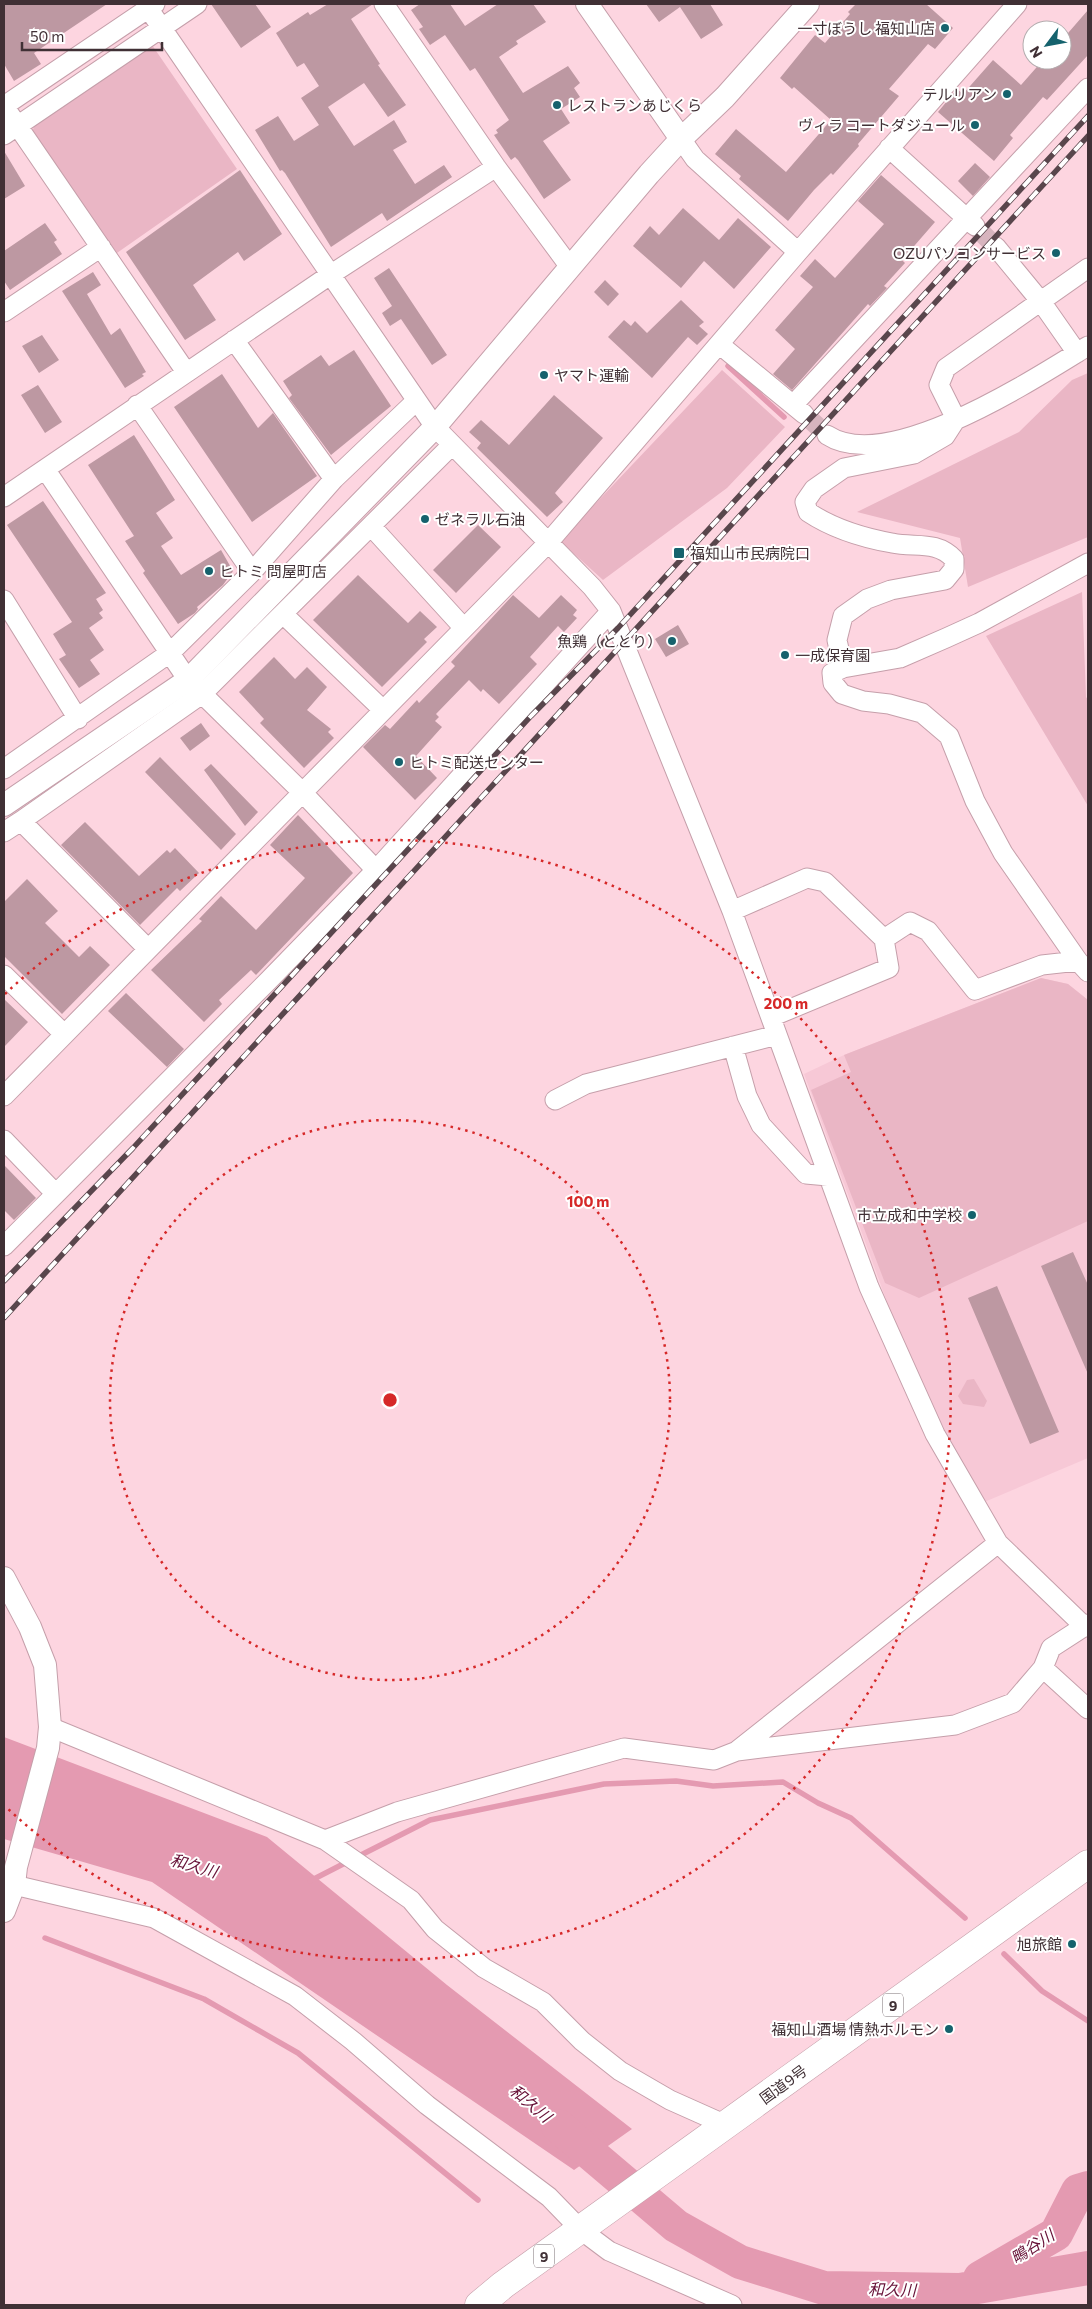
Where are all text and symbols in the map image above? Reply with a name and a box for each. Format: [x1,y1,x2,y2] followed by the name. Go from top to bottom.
[797,19,935,37] place label: 一寸ぼうし 福知山店
[22,20,162,52] scale bar
[1022,20,1072,70] north arrow
[939,22,951,34] marker: 一寸ぼうし 福知山店
[30,27,64,45] text: 50 m
[1026,43,1046,61] text: N
[923,85,997,103] place label: テルリアン
[1001,88,1013,100] marker: テルリアン
[567,96,702,114] place label: レストランあじくら
[551,99,563,111] marker: レストランあじくら
[798,116,965,134] place label: ヴィラ コートダジュール
[969,119,981,131] marker: ヴィラ コートダジュール
[893,244,1046,262] place label: OZUパソコンサービス
[1050,247,1062,259] marker: OZUパソコンサービス
[554,366,629,384] place label: ヤマト運輸
[538,369,550,381] marker: ヤマト運輸
[435,510,525,528] place label: ゼネラル石油
[419,513,431,525] marker: ゼネラル石油
[690,544,810,562] place label: 福知山市民病院口
[672,546,686,560] marker: 福知山市民病院口
[219,562,327,580] place label: ヒトミ 問屋町店
[203,565,215,577] marker: ヒトミ 問屋町店
[557,632,662,650] place label: 魚鶏（ととり）
[666,635,678,647] marker: 魚鶏（ととり）
[795,646,870,664] place label: 一成保育園
[779,649,791,661] marker: 一成保育園
[409,753,544,771] place label: ヒトミ配送センター
[393,756,405,768] marker: ヒトミ配送センター
[764,994,808,1012] text: 200 m
[567,1192,609,1210] text: 100 m
[857,1206,962,1224] place label: 市立成和中学校
[966,1209,978,1221] marker: 市立成和中学校
[381,1391,399,1409] centre of rings
[168,1849,222,1881] water label: 和久川
[1017,1935,1062,1953] place label: 旭旅館
[1066,1938,1078,1950] marker: 旭旅館
[883,1994,903,2016] road number: 9
[771,2020,939,2038] place label: 福知山酒場 情熱ホルモン
[943,2023,955,2035] marker: 福知山酒場 情熱ホルモン
[756,2061,810,2107] street label: 国道9号
[507,2080,557,2127] water label: 和久川
[1007,2224,1059,2267] water label: 鴫谷川
[534,2244,554,2268] road number: 9
[868,2279,918,2299] water label: 和久川

